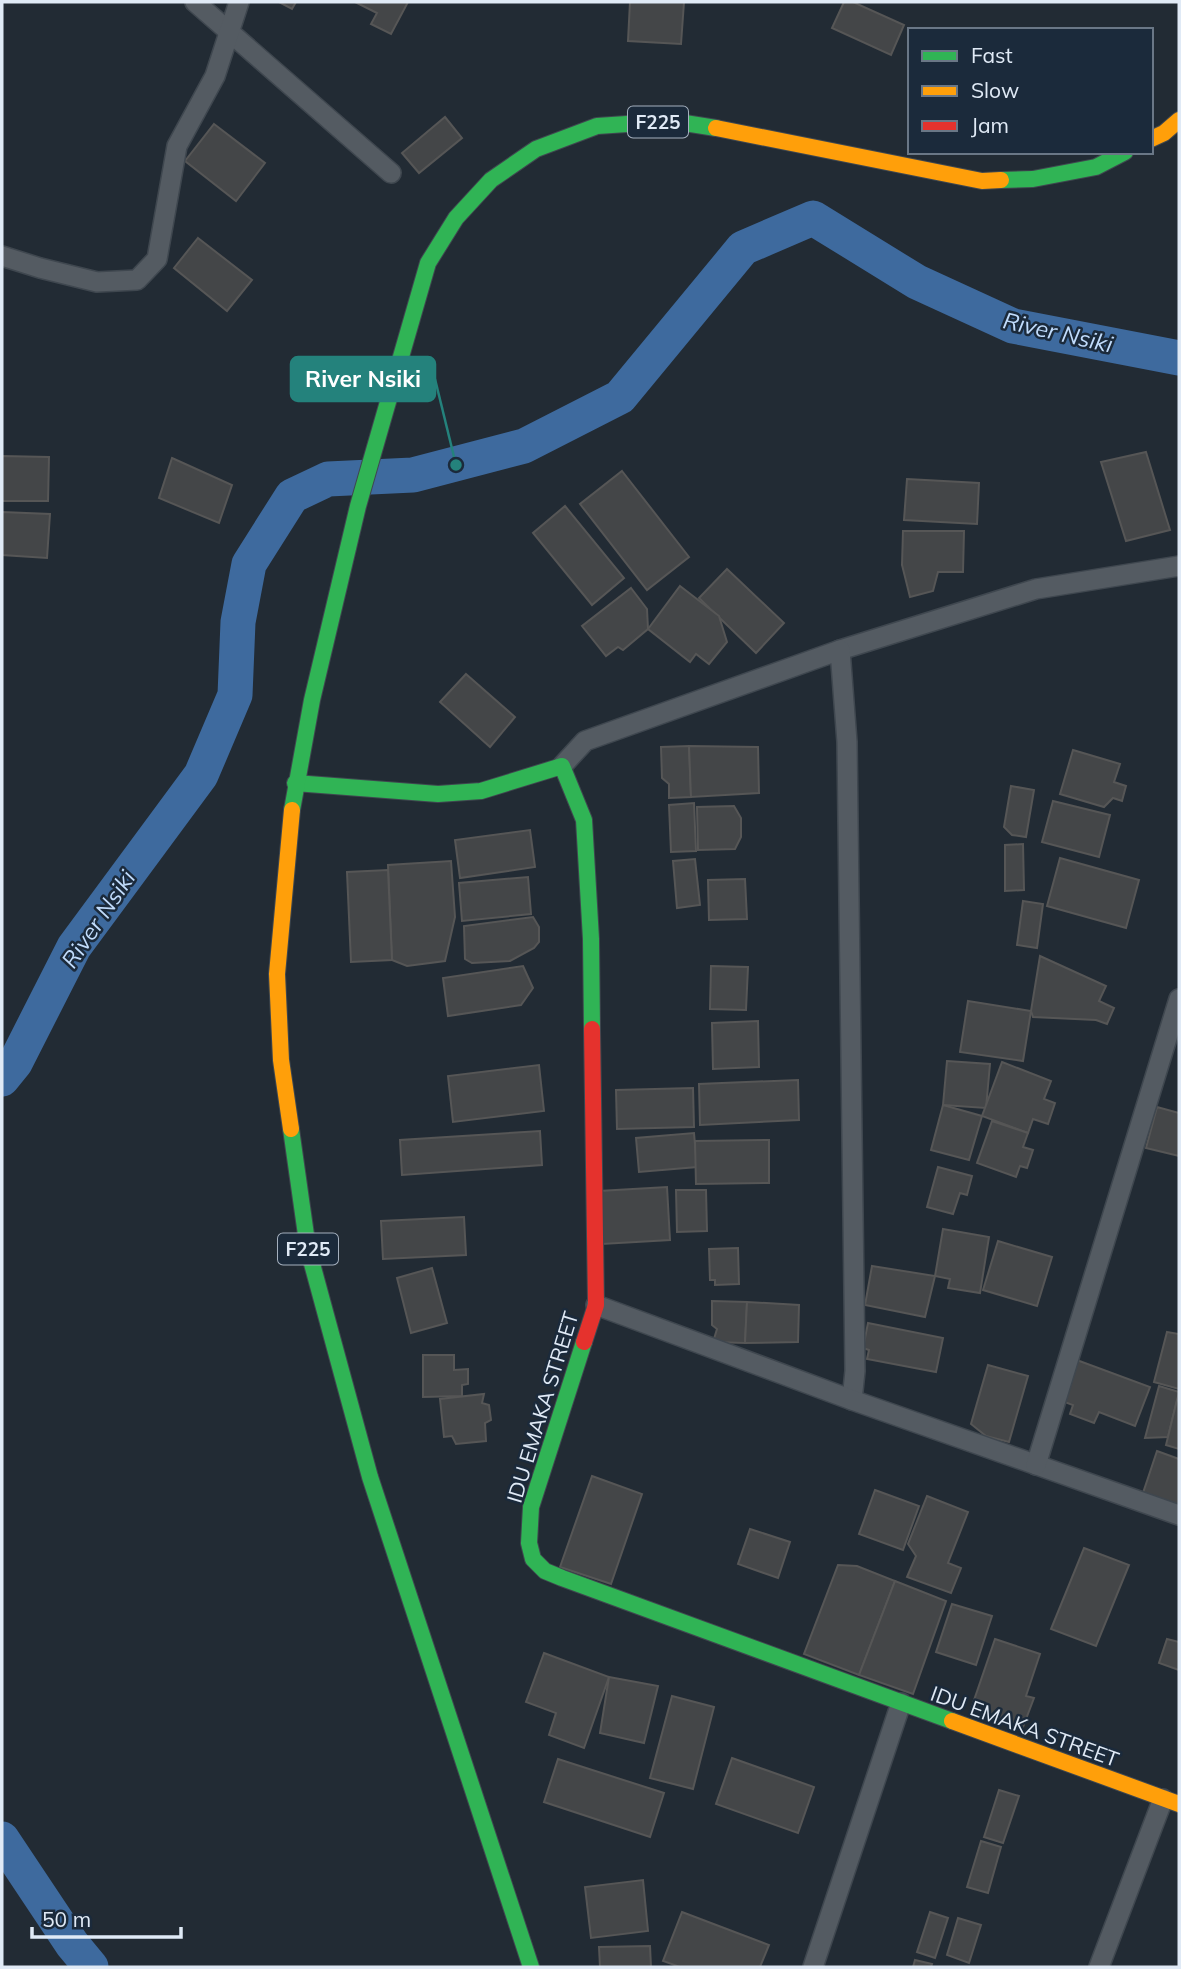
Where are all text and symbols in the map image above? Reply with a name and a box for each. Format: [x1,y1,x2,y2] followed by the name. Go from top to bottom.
[908,28,1153,154] legend
[971,42,1013,68] text: Fast
[971,77,1019,103] text: Slow
[628,106,688,138] road number: F225
[971,112,1009,138] text: Jam
[1000,305,1116,359] water label: River Nsiki
[291,357,435,401] callout: River Nsiki
[305,364,421,393] text: River Nsiki
[55,864,142,973] water label: River Nsiki
[278,1233,338,1264] road number: F225
[501,1308,584,1506] street label: IDU EMAKA STREET
[927,1680,1123,1772] street label: IDU EMAKA STREET
[32,1896,180,1940] scale bar
[42,1906,91,1932] text: 50 m

